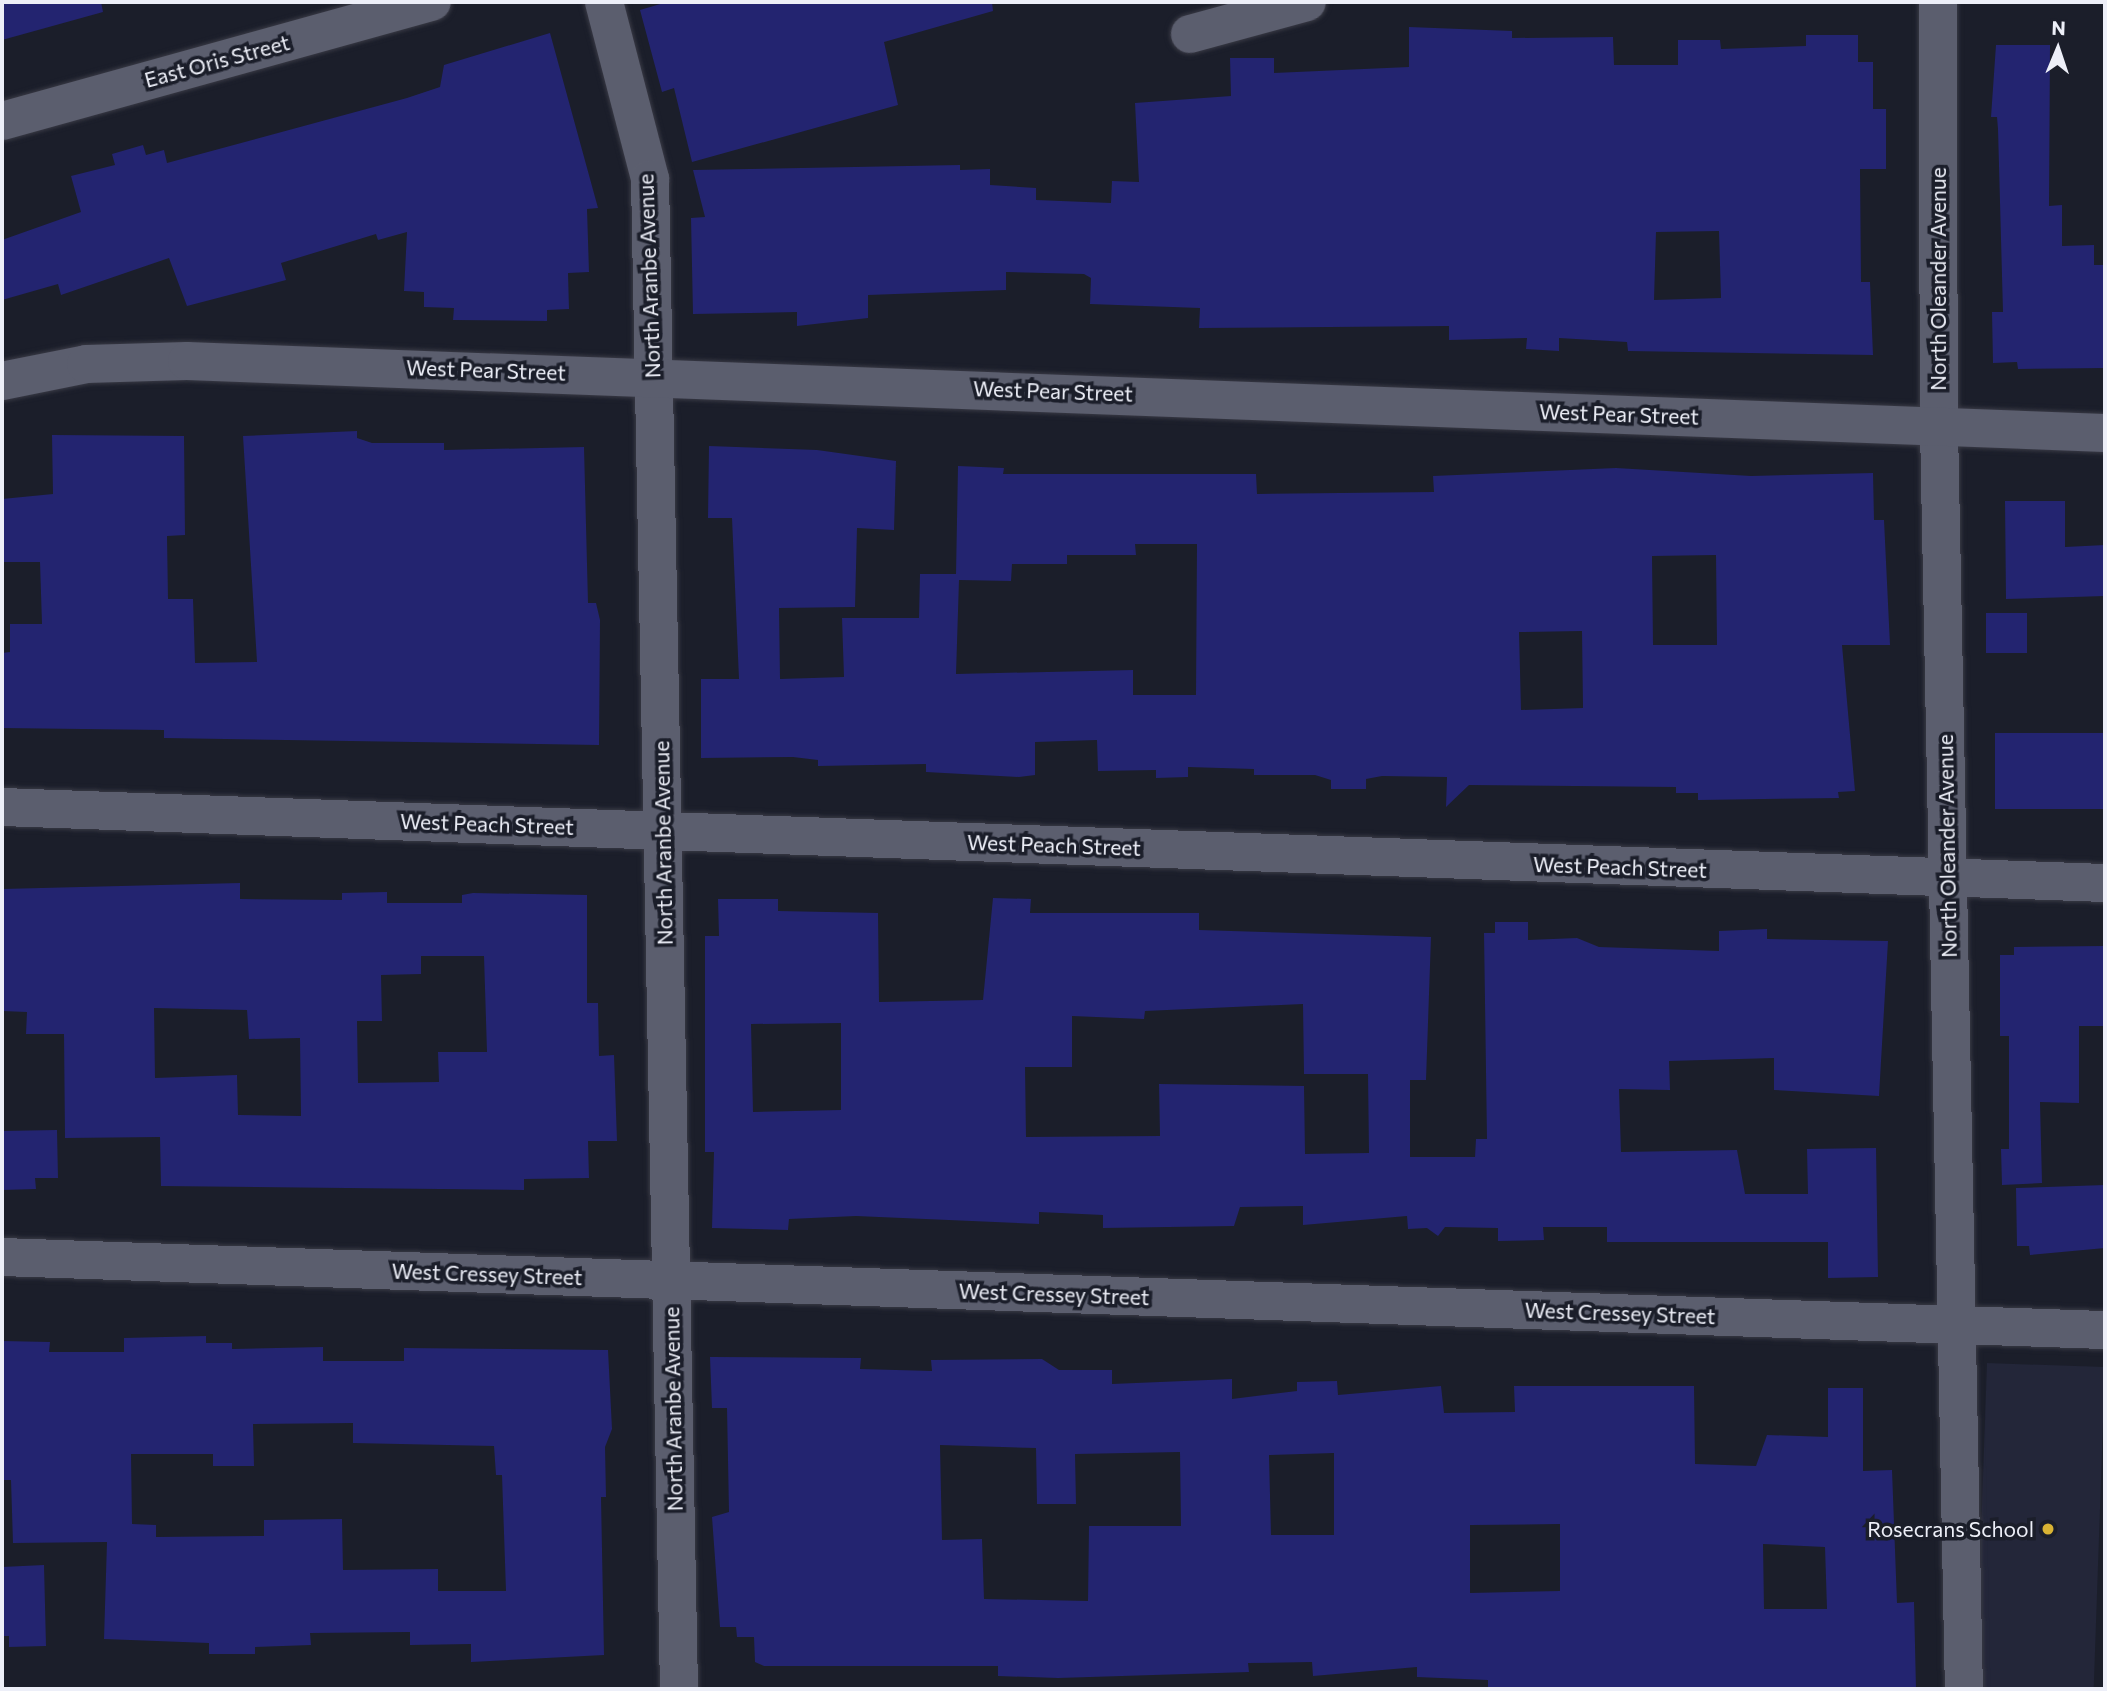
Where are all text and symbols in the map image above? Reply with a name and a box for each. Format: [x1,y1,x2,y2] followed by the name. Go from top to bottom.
[2023,14,2093,84] north arrow
[2051,16,2066,39] text: N
[142,29,292,93] street label: East Oris Street
[1925,167,1951,391] street label: North Oleander Avenue
[633,173,665,379] street label: North Aranbe Avenue
[406,355,566,385] street label: West Pear Street
[973,376,1133,406] street label: West Pear Street
[1539,399,1699,429] street label: West Pear Street
[1932,734,1962,958] street label: North Oleander Avenue
[649,740,677,946] street label: North Aranbe Avenue
[400,808,574,840] street label: West Peach Street
[967,829,1141,861] street label: West Peach Street
[1533,851,1707,883] street label: West Peach Street
[391,1258,583,1290] street label: West Cressey Street
[958,1278,1150,1310] street label: West Cressey Street
[1524,1297,1716,1329] street label: West Cressey Street
[659,1306,687,1512] street label: North Aranbe Avenue
[1867,1516,2034,1542] place label: Rosecrans School
[2040,1521,2056,1537] marker: Rosecrans School

